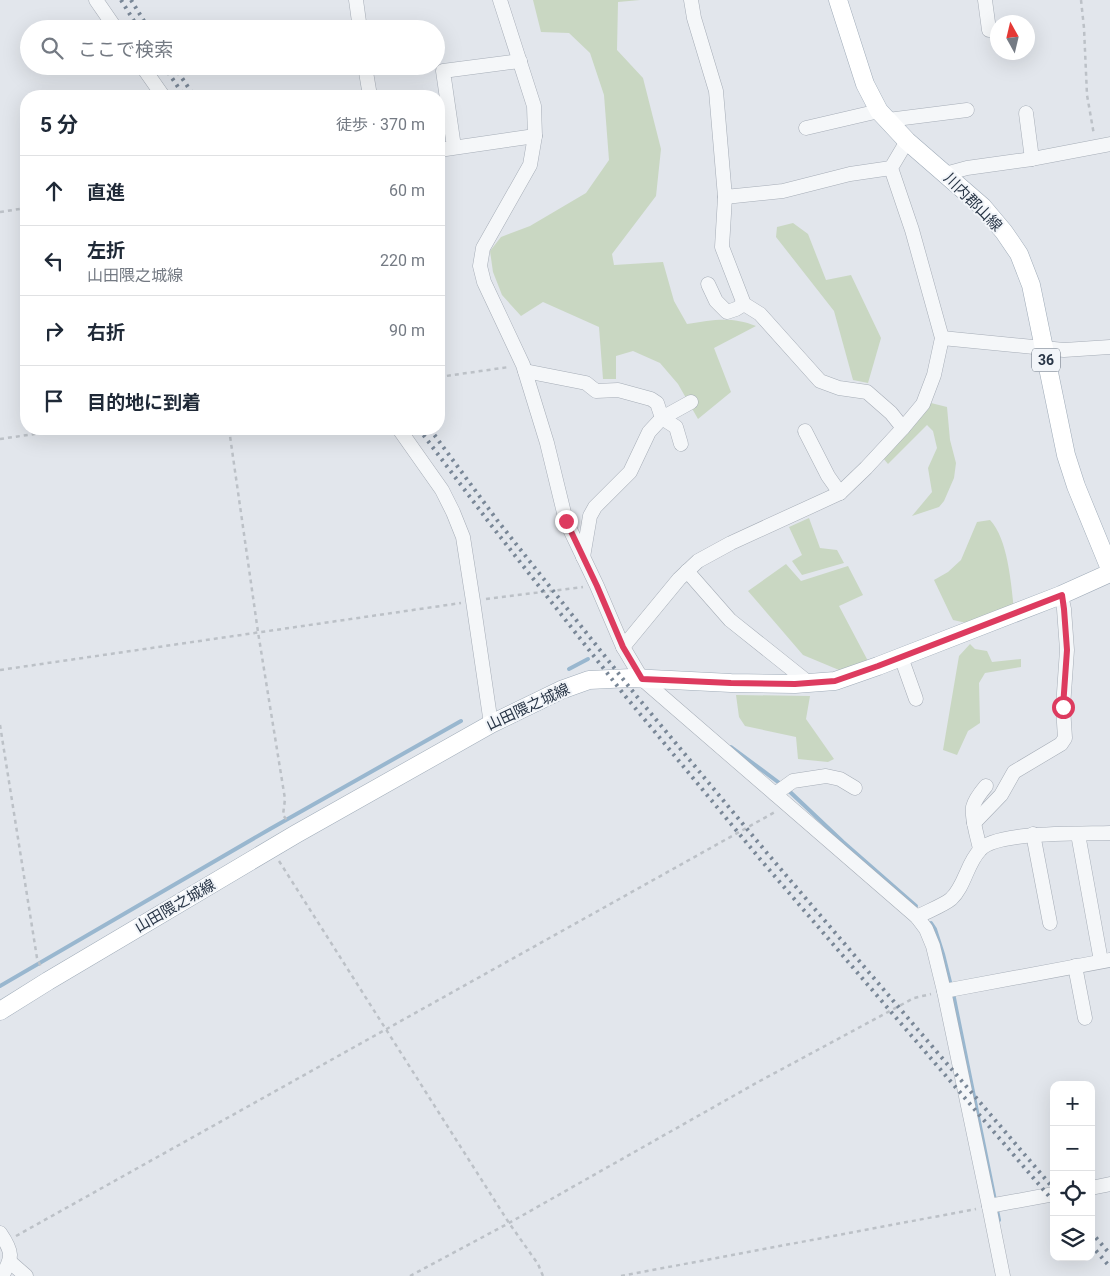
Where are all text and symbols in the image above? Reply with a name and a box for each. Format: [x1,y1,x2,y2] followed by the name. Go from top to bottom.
[990,15,1035,60] north arrow
[20,20,445,75] search box
[38,34,66,62] icon: search
[78,38,173,61] text: ここで検索
[40,113,78,137] text: 5 分
[336,115,425,134] text: 徒歩 · 370 m
[940,169,1006,235] street label: 川内郡山線
[40,177,68,205] icon: ahead
[87,181,125,204] text: 直進
[389,181,425,200] text: 60 m
[87,239,125,262] text: 左折
[40,247,68,275] icon: left
[380,251,425,270] text: 220 m
[87,266,183,285] text: 山田隈之城線
[40,317,68,345] icon: right
[87,321,125,344] text: 右折
[389,321,425,340] text: 90 m
[1032,348,1060,372] road number: 36
[40,387,68,415] icon: arrive
[87,391,201,414] text: 目的地に到着
[555,510,578,533] route end
[483,680,573,734] street label: 山田隈之城線
[1052,696,1075,719] route start
[132,876,218,936] street label: 山田隈之城線
[1050,1081,1095,1261] map controls
[1050,1081,1095,1126] button: +
[1050,1126,1095,1171] button: −
[1050,1171,1095,1216] button: locate
[1050,1216,1095,1261] button: layers

